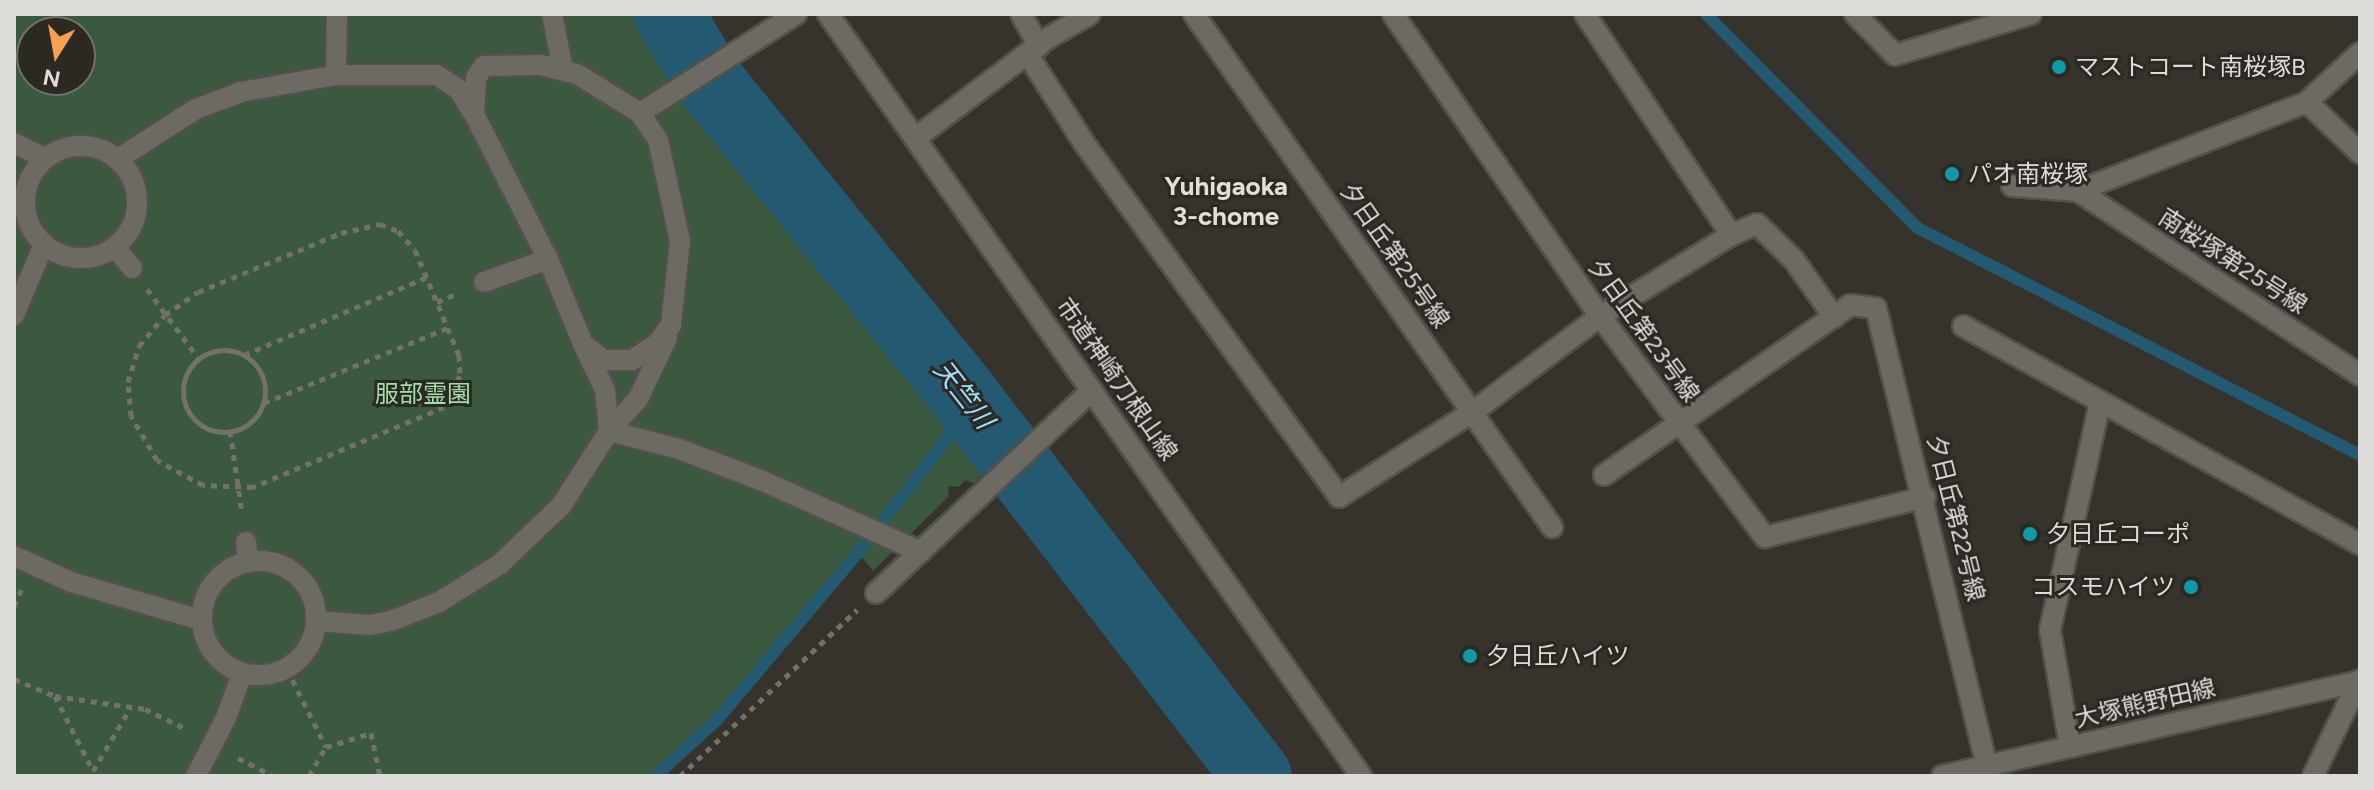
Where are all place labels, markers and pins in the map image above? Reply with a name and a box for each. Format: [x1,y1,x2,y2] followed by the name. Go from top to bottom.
[2075,53,2306,81] place label: マストコート南桜塚B
[2050,58,2068,76] marker: マストコート南桜塚B
[1968,160,2088,188] place label: パオ南桜塚
[1943,165,1961,183] marker: パオ南桜塚
[2046,520,2190,548] place label: 夕日丘コーポ
[2021,525,2039,543] marker: 夕日丘コーポ
[2031,573,2175,601] place label: コスモハイツ
[2182,578,2200,596] marker: コスモハイツ
[1486,642,1630,670] place label: 夕日丘ハイツ
[1461,647,1479,665] marker: 夕日丘ハイツ

